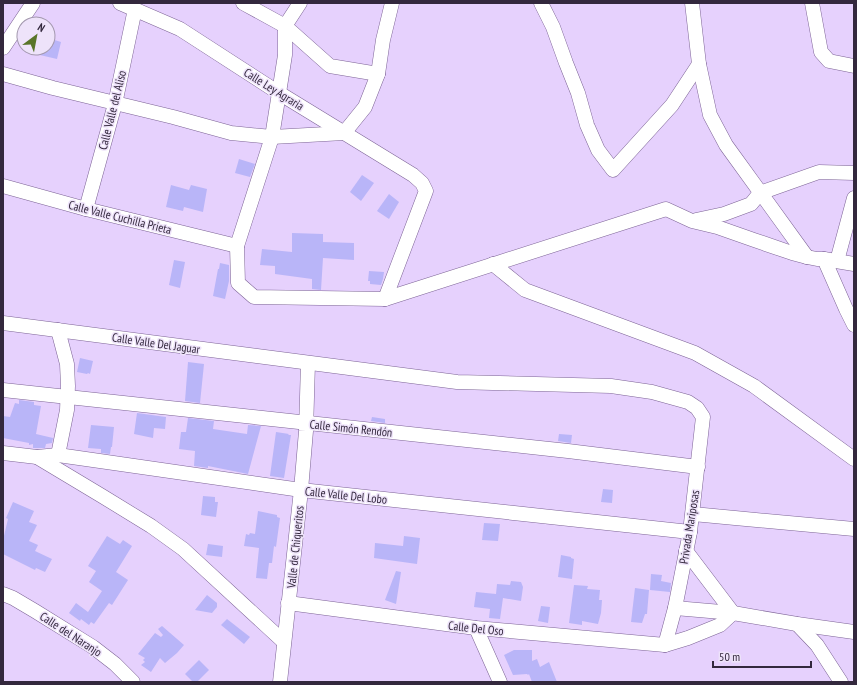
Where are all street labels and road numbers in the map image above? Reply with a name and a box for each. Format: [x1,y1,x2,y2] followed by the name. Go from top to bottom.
[241,65,307,114] street label: Calle Ley Agraria
[95,69,129,151] street label: Calle Valle del Aliso
[67,197,173,237] street label: Calle Valle Cuchilla Prieta
[111,329,202,357] street label: Calle Valle Del Jaguar
[309,416,393,440] street label: Calle Simón Rendón
[304,483,388,507] street label: Calle Valle Del Lobo
[676,489,702,565] street label: Privada Mariposas
[283,505,307,590] street label: Valle de Chiqueritos
[37,608,105,660] street label: Calle del Naranjo
[448,618,504,638] street label: Calle Del Oso

